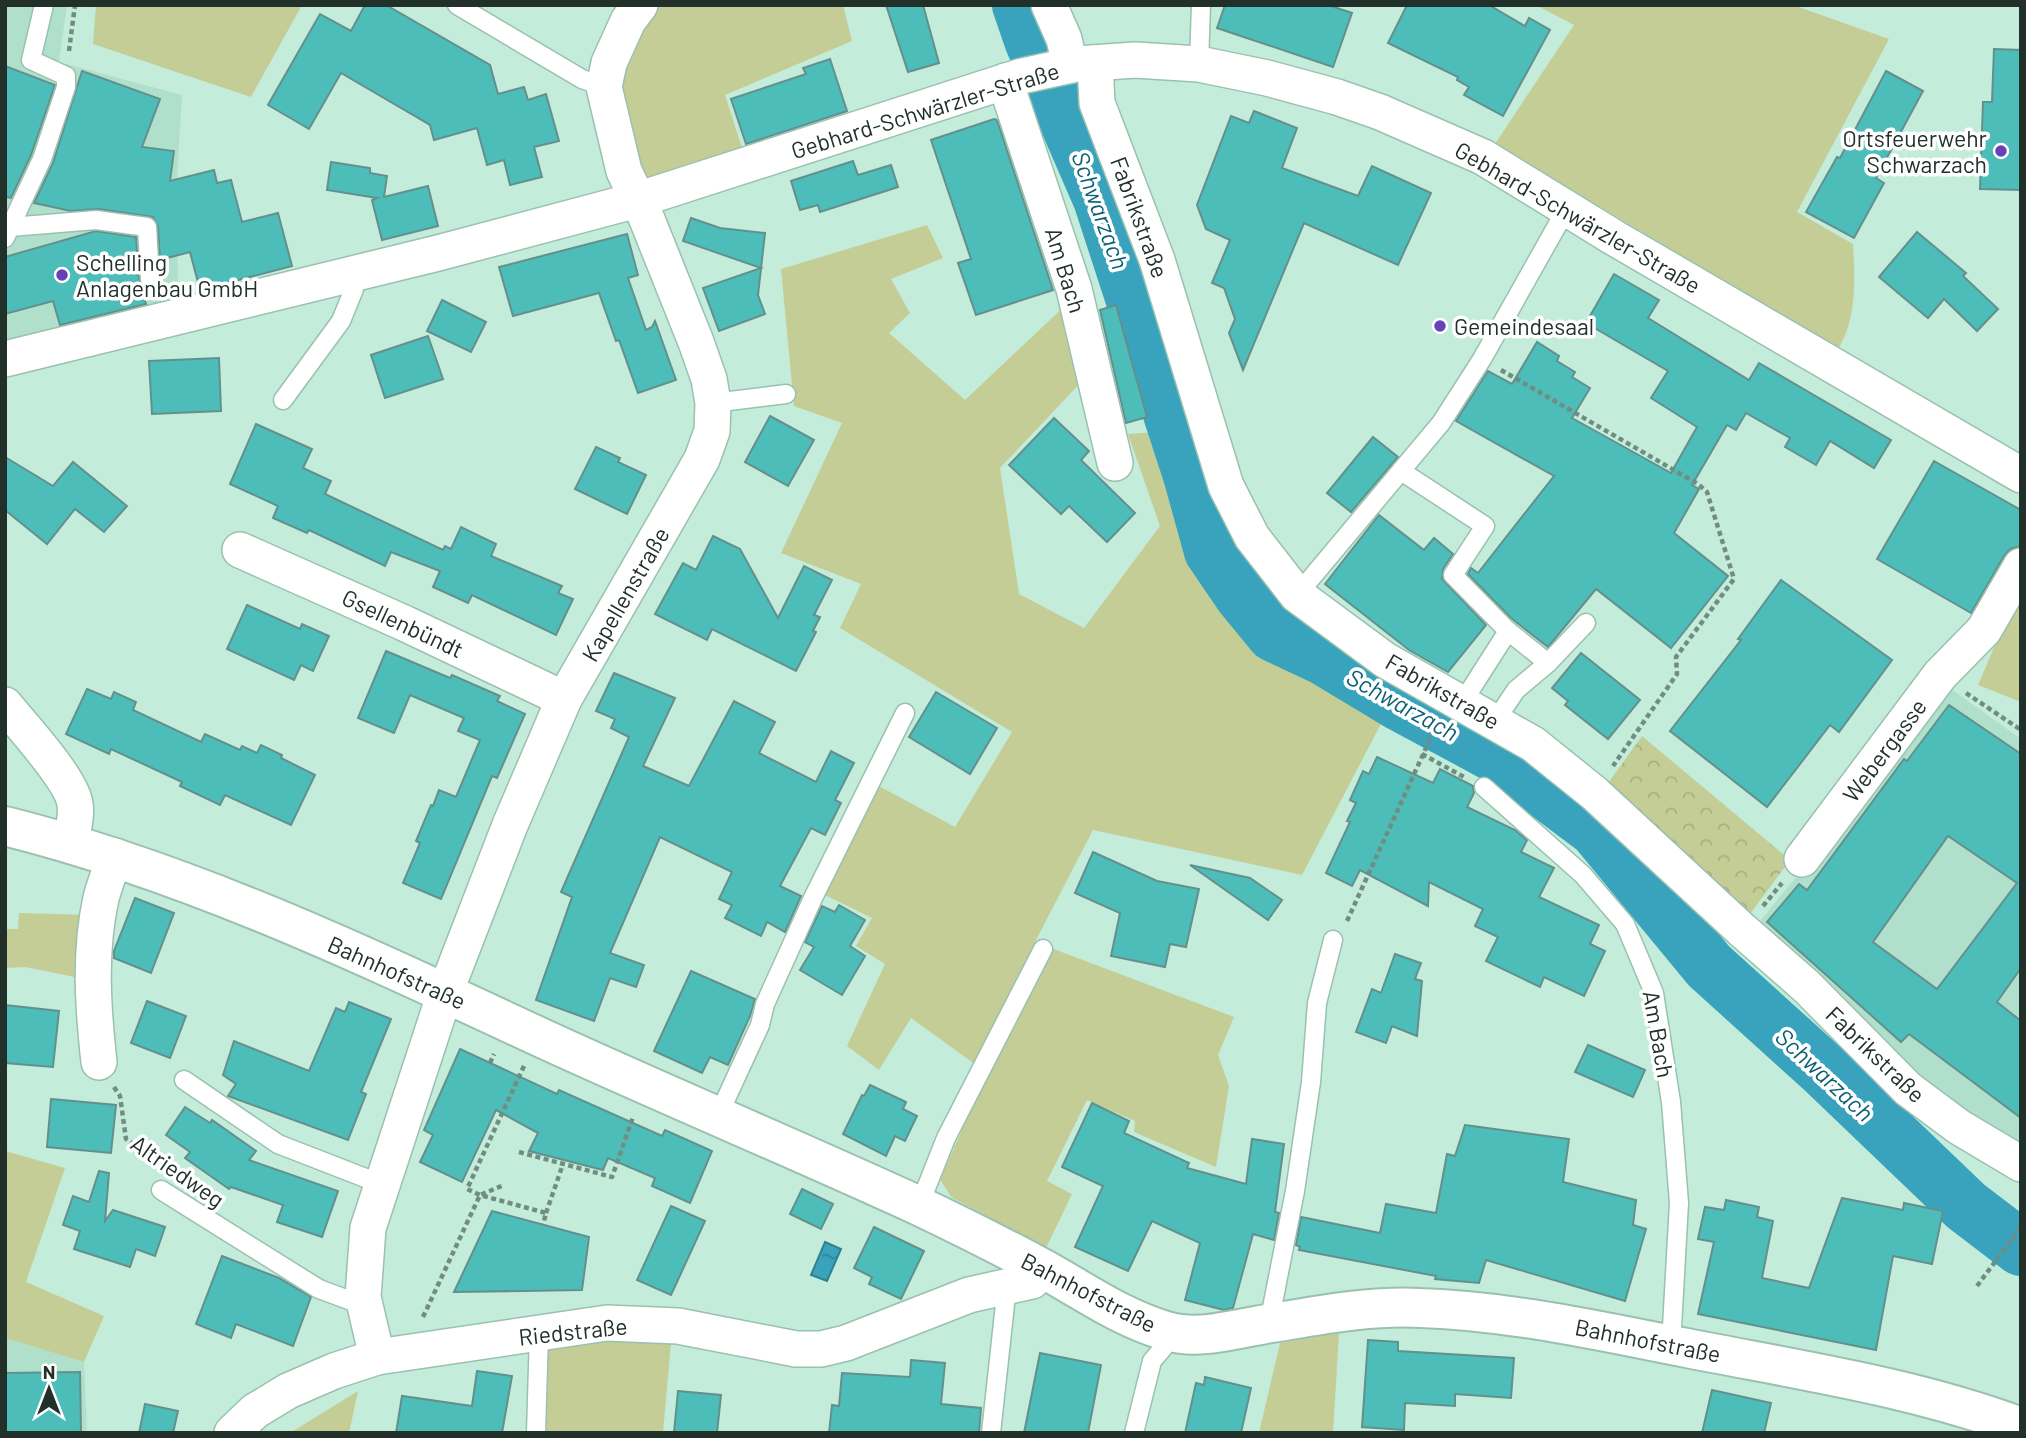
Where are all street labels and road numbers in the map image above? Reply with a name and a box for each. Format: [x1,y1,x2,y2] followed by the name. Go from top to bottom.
[787,56,1063,164] street label: Gebhard-Schwärzler-Straße
[1450,135,1706,299] street label: Gebhard-Schwärzler-Straße
[1105,153,1175,281] street label: Fabrikstraße
[1040,224,1092,316] street label: Am Bach
[575,522,675,666] street label: Kapellenstraße
[338,583,468,663] street label: Gsellenbündt
[1381,647,1505,735] street label: Fabrikstraße
[1836,693,1932,807] street label: Webergasse
[324,929,470,1015] street label: Bahnhofstraße
[1638,988,1680,1080] street label: Am Bach
[1821,1000,1931,1108] street label: Fabrikstraße
[126,1129,230,1213] street label: Altriedweg
[1017,1246,1161,1338] street label: Bahnhofstraße
[517,1311,629,1351] street label: Riedstraße
[1573,1312,1723,1368] street label: Bahnhofstraße

